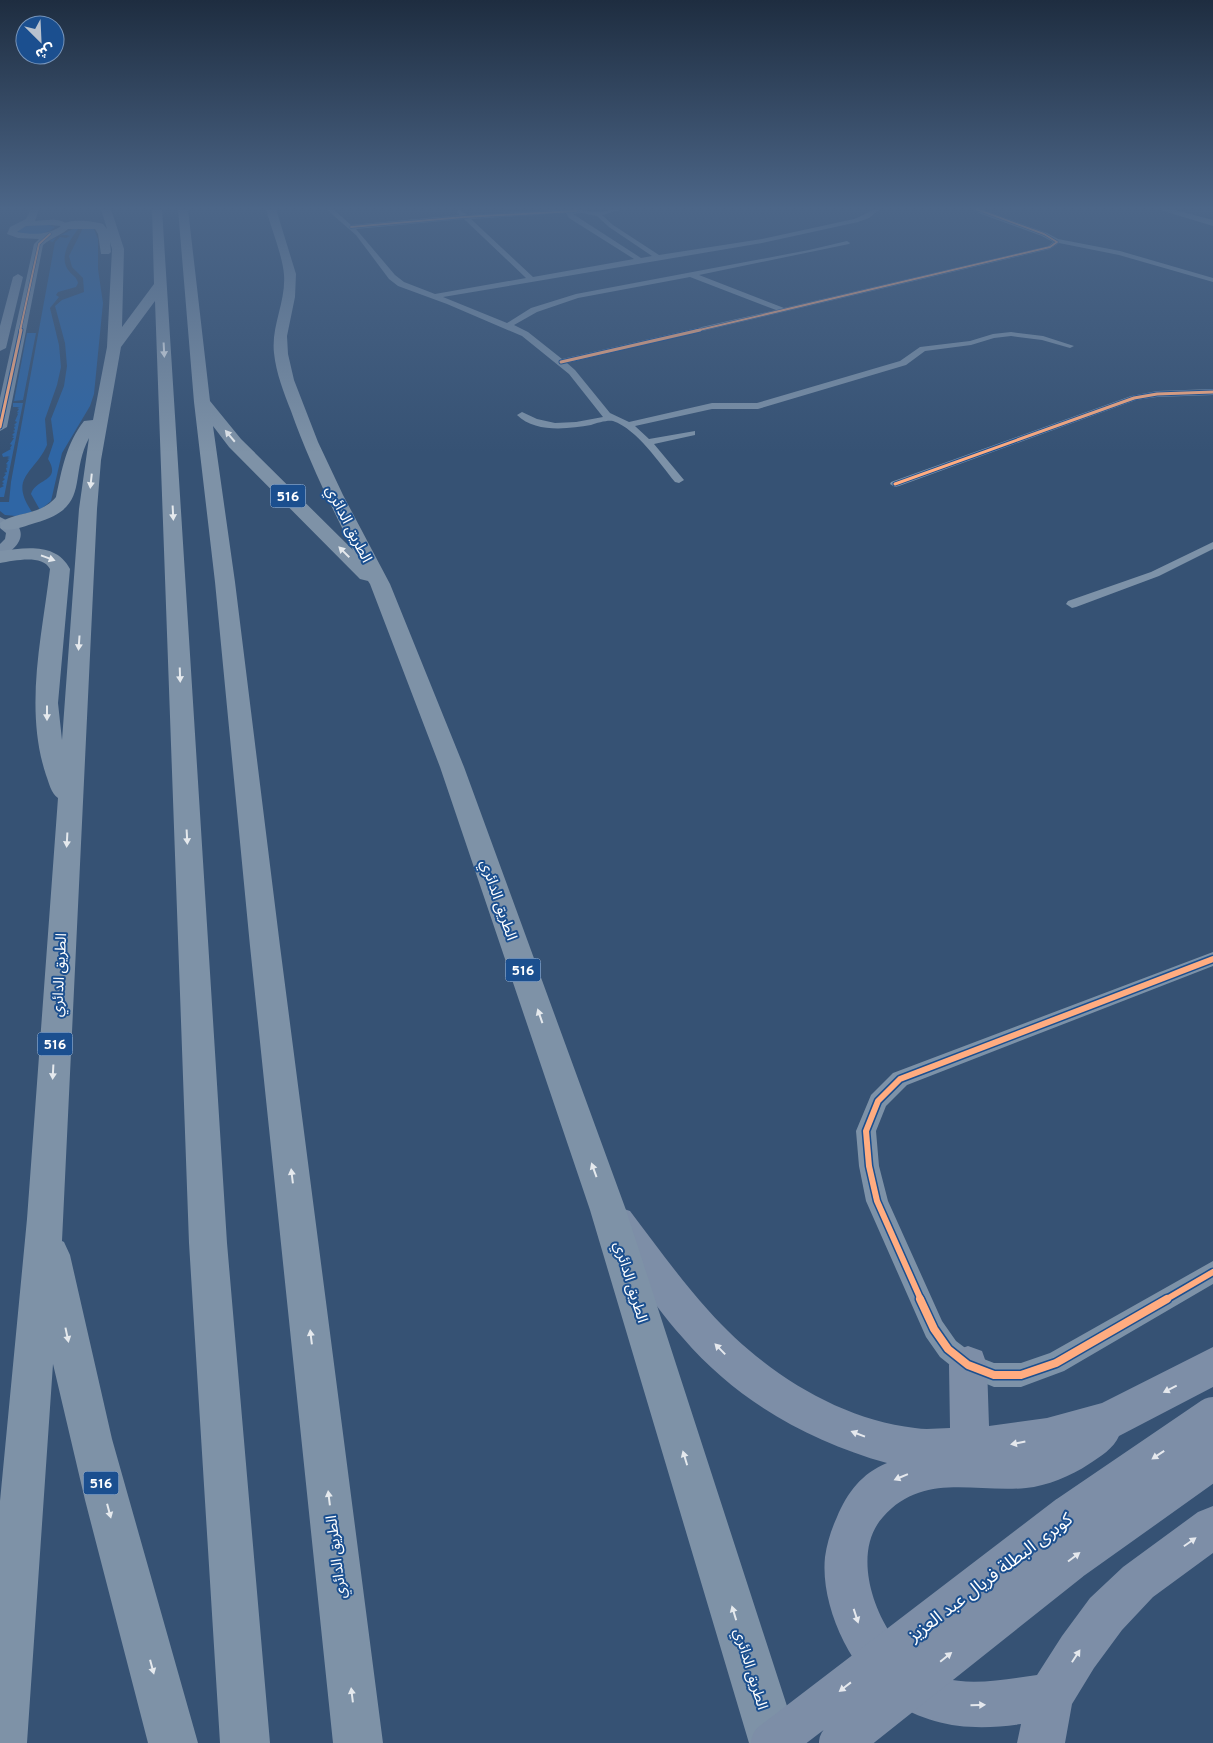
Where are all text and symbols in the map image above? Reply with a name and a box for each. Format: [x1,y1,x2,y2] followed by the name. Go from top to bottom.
[15,15,65,65] north arrow
[32,39,57,62] text: ش
[161,343,169,359] one-way arrow
[224,430,235,443] one-way arrow
[87,473,95,489] one-way arrow
[320,483,375,567] street label: الطريق الدائري
[270,484,306,508] road number: 516
[169,505,177,521] one-way arrow
[338,546,350,558] one-way arrow
[41,554,56,562] one-way arrow
[75,635,83,651] one-way arrow
[176,667,184,683] one-way arrow
[43,705,51,721] one-way arrow
[184,830,192,846] one-way arrow
[62,833,70,849] one-way arrow
[474,858,520,944] street label: الطريق الدائري
[49,933,73,1018] street label: الطريق الدائري
[506,958,540,982] road number: 516
[536,1009,543,1024] one-way arrow
[38,1032,72,1056] road number: 516
[49,1065,57,1081] one-way arrow
[590,1162,597,1177] one-way arrow
[288,1167,296,1183] one-way arrow
[608,1239,651,1326] street label: الطريق الدائري
[63,1328,71,1343] one-way arrow
[307,1329,315,1345] one-way arrow
[715,1344,727,1356] one-way arrow
[1162,1385,1177,1393] one-way arrow
[850,1430,865,1438] one-way arrow
[1010,1440,1026,1448] one-way arrow
[681,1450,689,1465] one-way arrow
[1152,1450,1165,1460] one-way arrow
[84,1472,118,1495] road number: 516
[894,1474,908,1482] one-way arrow
[325,1490,333,1506] one-way arrow
[105,1503,113,1518] one-way arrow
[903,1508,1078,1648] street label: كوبرى البطلة فريال عبد العزيز
[323,1514,353,1600] street label: الطريق الدائري
[1184,1537,1197,1547] one-way arrow
[1067,1552,1081,1562] one-way arrow
[729,1605,737,1620] one-way arrow
[853,1608,860,1623] one-way arrow
[728,1626,771,1713] street label: الطريق الدائري
[1071,1649,1081,1662] one-way arrow
[939,1652,952,1663] one-way arrow
[148,1660,156,1675] one-way arrow
[839,1682,852,1693] one-way arrow
[348,1686,356,1702] one-way arrow
[970,1700,986,1708] one-way arrow

